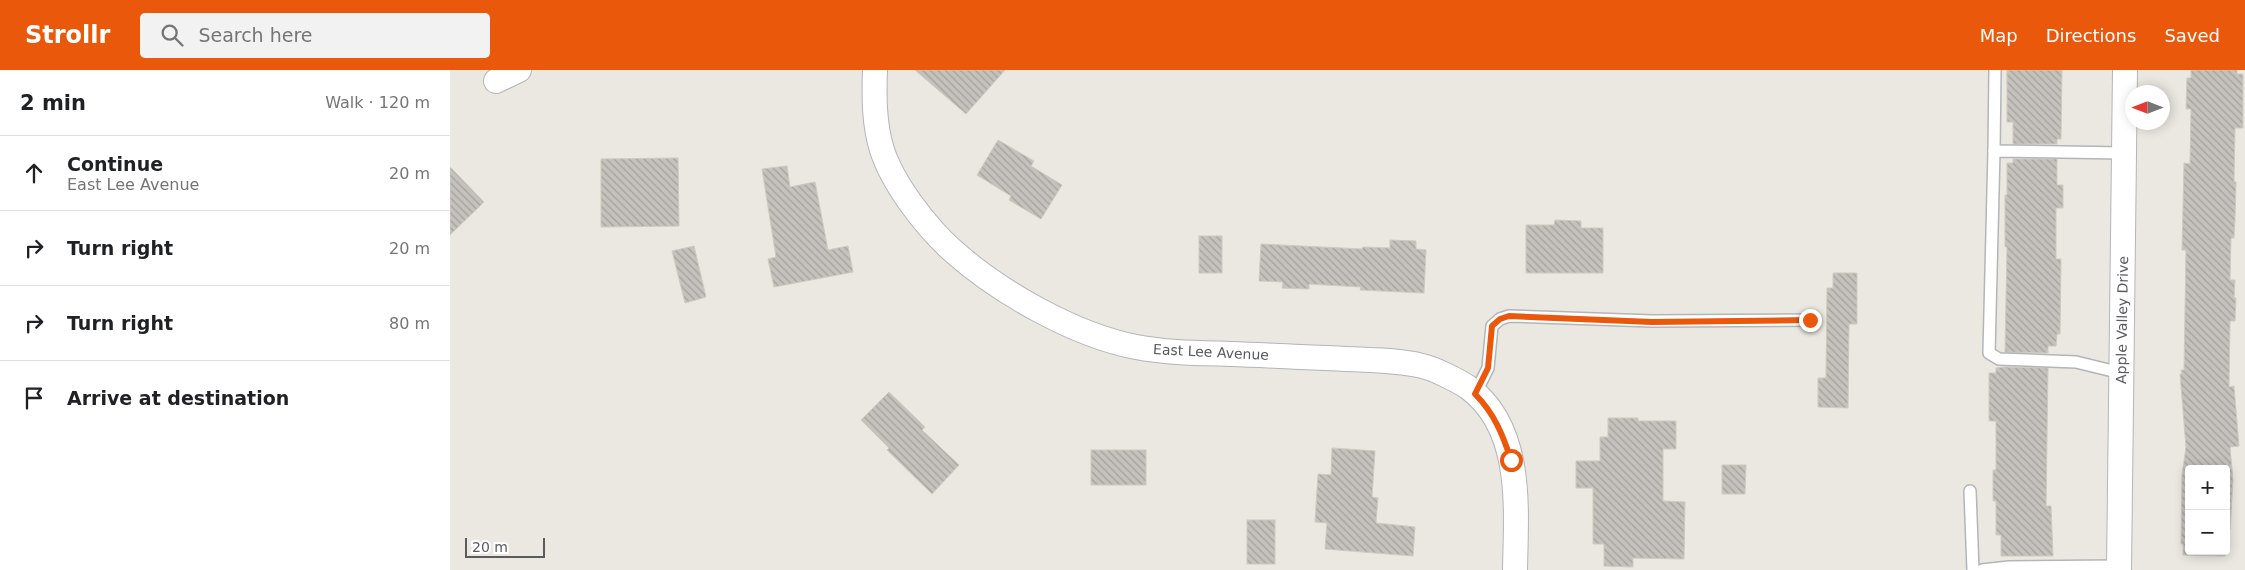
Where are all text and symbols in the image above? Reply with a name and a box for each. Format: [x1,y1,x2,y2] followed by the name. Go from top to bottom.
[140,13,490,58] search box
[25,21,110,49] text: Strollr
[158,21,186,49] icon: search
[198,24,313,46] text: Search here
[1980,25,2018,46] text: Map
[2046,25,2136,46] text: Directions
[2164,25,2220,46] text: Saved
[2125,85,2170,130] north arrow
[20,91,86,115] text: 2 min
[325,93,430,112] text: Walk · 120 m
[67,153,163,175] text: Continue
[20,159,48,187] icon: ahead
[389,164,430,183] text: 20 m
[67,175,199,194] text: East Lee Avenue
[20,234,48,262] icon: right
[67,237,173,259] text: Turn right
[389,239,430,258] text: 20 m
[2113,256,2131,384] street label: Apple Valley Drive
[20,309,48,337] icon: right
[1799,309,1822,332] route end
[67,312,173,334] text: Turn right
[389,314,430,333] text: 80 m
[1153,341,1269,363] street label: East Lee Avenue
[20,384,48,412] icon: arrive
[67,387,289,409] text: Arrive at destination
[1500,449,1523,472] route start
[2185,465,2230,555] map controls
[2185,465,2230,510] button: +
[2185,510,2230,555] button: −
[465,535,545,558] scale bar
[472,539,508,555] text: 20 m

